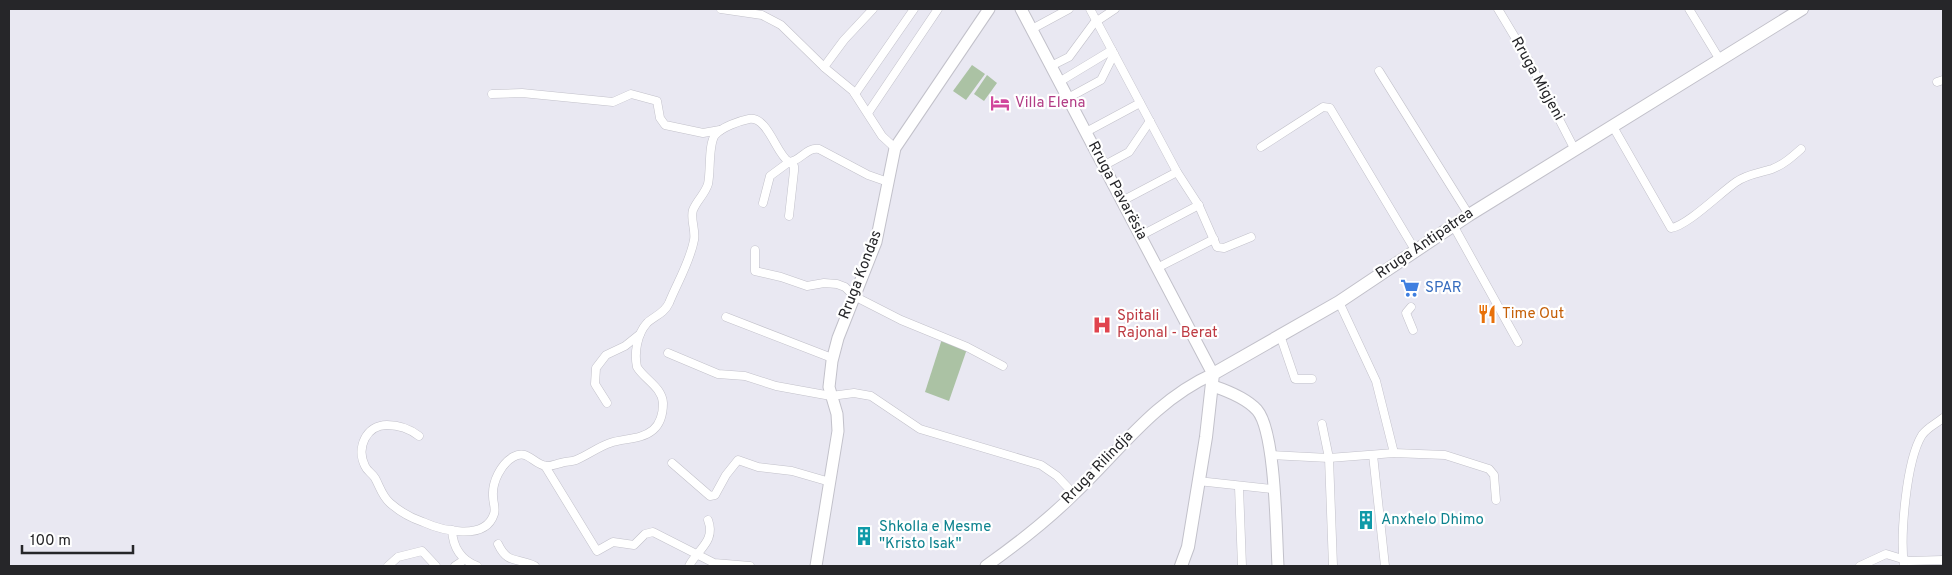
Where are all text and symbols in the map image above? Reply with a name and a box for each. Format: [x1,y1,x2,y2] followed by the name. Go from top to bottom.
[1506,34,1568,124] street label: Rruga Migjeni
[989,92,1011,114] hotel icon: Villa Elena
[1015,94,1085,113] place label: Villa Elena
[1083,138,1151,244] street label: Rruga Pavarësia
[1373,204,1477,284] street label: Rruga Antipatrea
[835,228,887,322] street label: Rruga Kondas
[1399,277,1421,299] supermarket icon: SPAR
[1425,279,1462,298] place label: SPAR
[1476,303,1498,325] restaurant icon: Time Out
[1502,305,1564,324] place label: Time Out
[1117,307,1218,343] place label: Spitali Rajonal - Berat
[1091,314,1113,336] hospital icon: Spitali Rajonal - Berat
[1058,427,1138,509] street label: Rruga Rilindja
[1355,509,1377,531] building icon: Anxhelo Dhimo
[1381,511,1484,530] place label: Anxhelo Dhimo
[879,518,991,554] place label: Shkolla e Mesme "Kristo Isak"
[22,522,134,554] scale bar
[853,525,875,547] building icon: Shkolla e Mesme "Kristo Isak"
[30,532,71,551] text: 100 m

